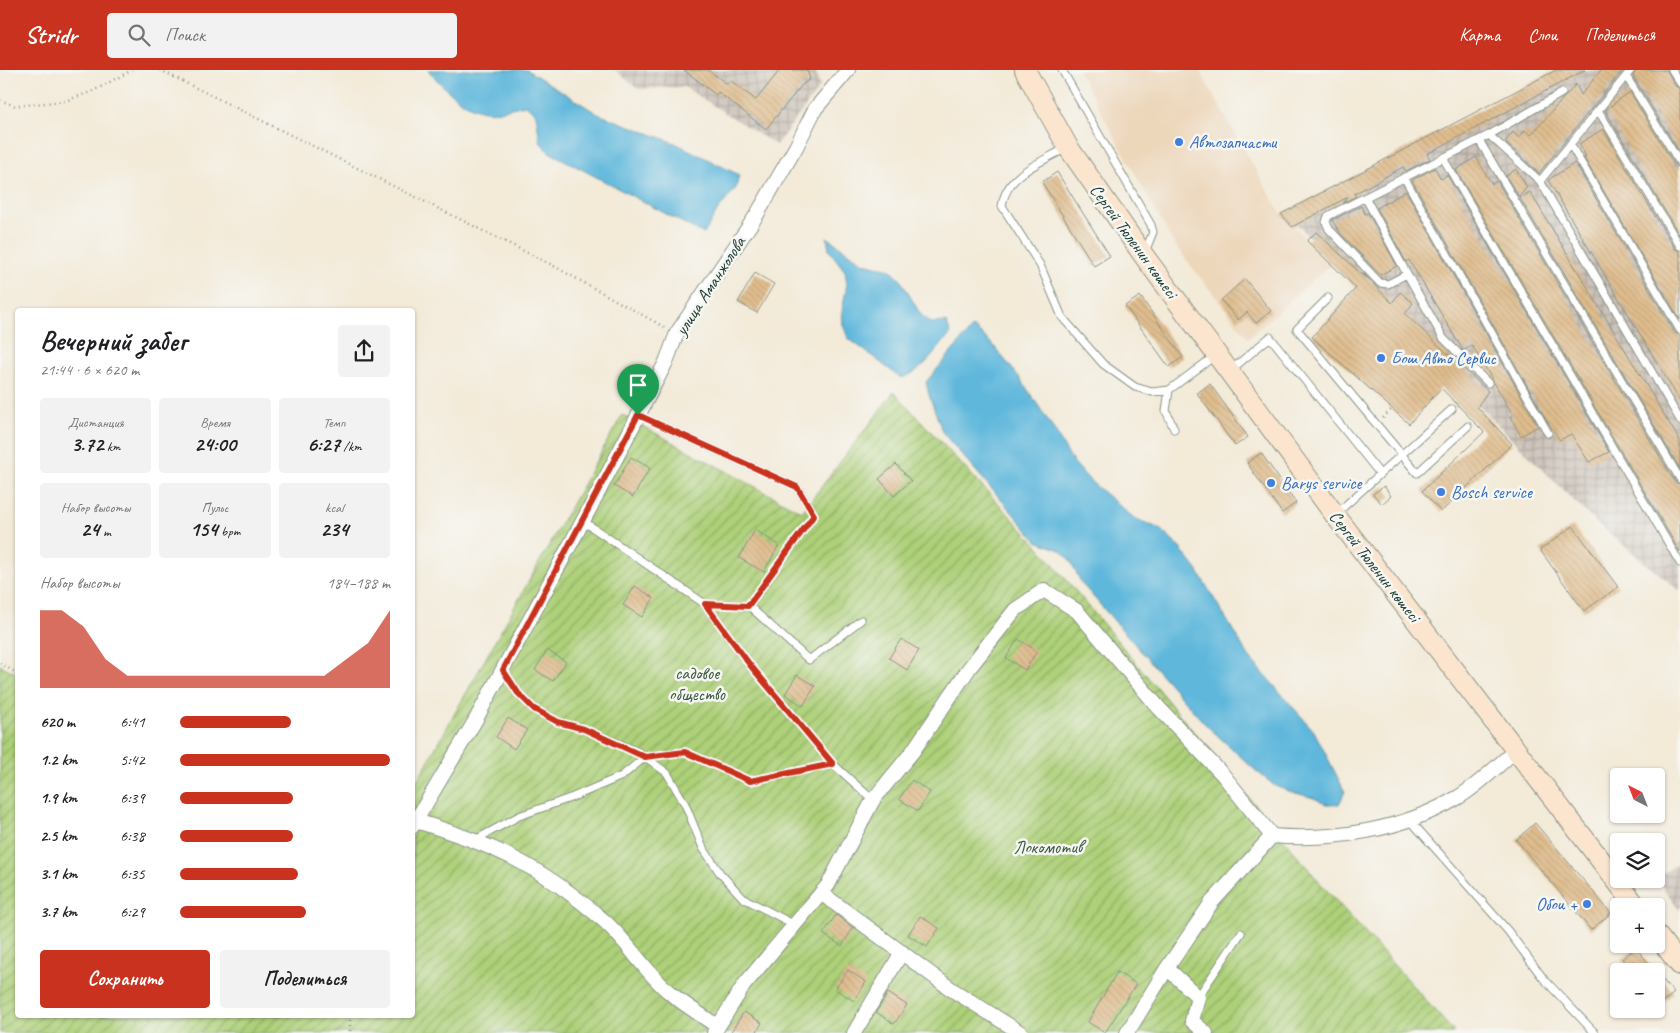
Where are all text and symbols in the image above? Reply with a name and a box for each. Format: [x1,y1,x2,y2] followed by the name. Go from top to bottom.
[107,13,457,58] search box
[25,20,77,50] text: Stridr
[125,21,153,49] icon: search
[165,23,205,47] text: Поиск
[1459,24,1500,46] text: Карта
[1528,24,1557,46] text: Слои
[1585,24,1655,46] text: Поделиться
[1189,131,1278,153] place label: Автозапчасти
[1173,136,1185,148] marker: Автозапчасти
[1085,180,1184,305] street label: Сергей Тюленин көшесі
[669,232,751,340] street label: улица Аманжолова
[40,323,187,358] text: Вечерний забег
[338,325,390,377] button: share
[1391,347,1497,369] place label: Бош Авто Сервис
[1375,352,1387,364] marker: Бош Авто Сервис
[40,360,139,380] text: 21:44 · 6 × 620 m
[617,364,659,415] pin
[624,371,652,399] icon: arrive
[68,414,124,431] text: Дистанция
[200,414,230,431] text: Время
[323,414,346,431] text: Темп
[71,431,103,457] text: 3.72
[194,431,236,457] text: 24:00
[307,431,340,457] text: 6:27
[103,438,120,455] text: km
[340,438,362,455] text: /km
[1281,472,1363,494] place label: Barys service
[1265,477,1277,489] marker: Barys service
[1451,481,1533,503] place label: Bosch service
[1435,486,1447,498] marker: Bosch service
[61,499,130,516] text: Набор высоты
[201,499,229,516] text: Пульс
[325,499,344,516] text: kcal
[1325,506,1427,628] street label: Сергей Тюленин көшесі
[81,516,100,542] text: 24
[190,516,218,542] text: 154
[320,516,349,542] text: 234
[100,523,111,540] text: m
[218,523,240,540] text: bpm
[40,573,119,593] text: Набор высоты
[327,573,390,593] text: 184–188 m
[669,662,727,705] park label: садовое общество
[40,712,75,732] text: 620 m
[120,712,145,732] text: 6:41
[40,750,77,770] text: 1.2 km
[120,750,145,770] text: 5:42
[1610,768,1665,822] north arrow
[1610,768,1665,1018] map controls
[40,788,77,808] text: 1.9 km
[120,788,145,808] text: 6:39
[40,826,77,846] text: 2.5 km
[120,826,145,846] text: 6:38
[1610,833,1665,888] button: layers
[1014,836,1087,858] park label: Локомотив
[40,864,77,884] text: 3.1 km
[120,864,145,884] text: 6:35
[1536,893,1578,915] place label: Обои +
[1581,898,1593,910] marker: Обои +
[1610,898,1665,953] button: +
[40,902,77,922] text: 3.7 km
[120,902,145,922] text: 6:29
[40,950,210,1008] button: Сохранить
[220,950,390,1008] button: Поделиться
[1610,963,1665,1018] button: −

